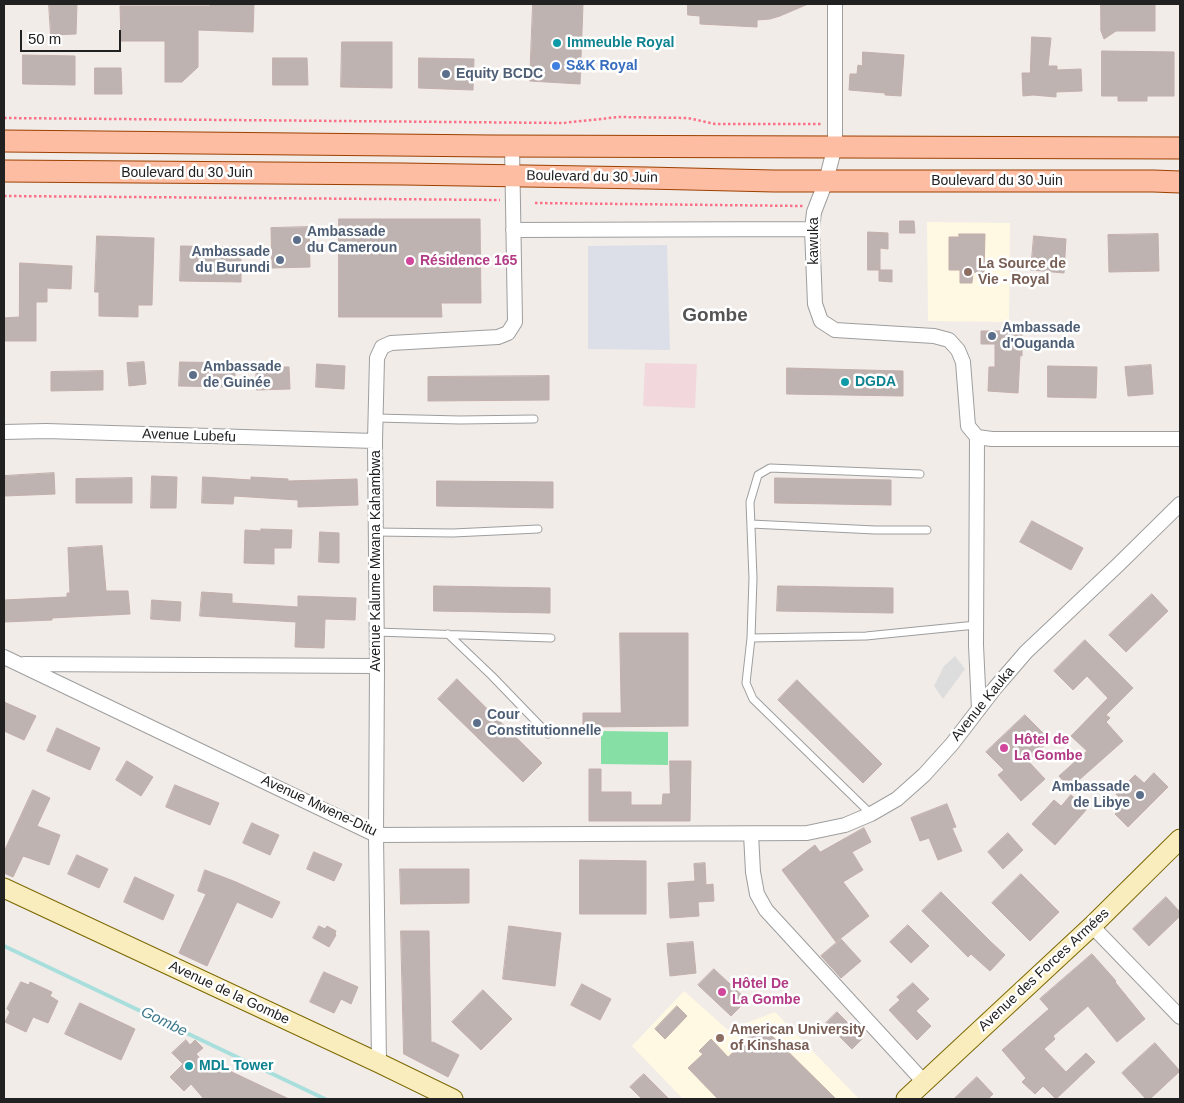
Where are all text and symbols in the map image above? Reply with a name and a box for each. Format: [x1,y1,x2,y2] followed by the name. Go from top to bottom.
[22,20,124,52] scale bar
[28,30,61,47] text: 50 m
[567,35,674,51] place label: Immeuble Royal
[551,37,563,49] marker: Immeuble Royal
[566,58,638,74] place label: S&K Royal
[550,60,562,72] marker: S&K Royal
[456,66,543,82] place label: Equity BCDC
[440,68,452,80] marker: Equity BCDC
[121,165,253,181] street label: Boulevard du 30 Juin
[526,167,658,187] street label: Boulevard du 30 Juin
[931,173,1063,189] street label: Boulevard du 30 Juin
[806,217,822,265] street label: kawuka
[307,224,397,256] place label: Ambassade du Cameroun
[291,234,303,246] marker: Ambassade du Cameroun
[191,244,270,276] place label: Ambassade du Burundi
[420,253,517,269] place label: Résidence 165
[274,254,286,266] marker: Ambassade du Burundi
[404,255,416,267] marker: Résidence 165
[978,256,1066,288] place label: La Source de Vie - Royal
[962,266,974,278] marker: La Source de Vie - Royal
[682,305,748,327] district label: Gombe
[1002,320,1081,352] place label: Ambassade d'Ouganda
[986,330,998,342] marker: Ambassade d'Ouganda
[203,359,282,392] place label: Ambassade de Guinée
[187,369,199,381] marker: Ambassade de Guinée
[855,374,896,390] place label: DGDA
[839,376,851,388] marker: DGDA
[142,426,236,446] street label: Avenue Lubefu
[368,450,384,672] street label: Avenue Kalume Mwana Kahambwa
[948,663,1018,745] street label: Avenue Kauka
[487,707,601,740] place label: Cour Constitutionnelle
[471,717,483,729] marker: Cour Constitutionnelle
[1014,732,1082,764] place label: Hôtel de La Gombe
[998,742,1010,754] marker: Hôtel de La Gombe
[258,772,380,840] street label: Avenue Mwene-Ditu
[1051,779,1130,812] place label: Ambassade de Libye
[1134,789,1146,801] marker: Ambassade de Libye
[975,905,1113,1035] street label: Avenue des Forces Armées
[166,958,292,1028] street label: Avenue de la Gombe
[732,976,800,1009] place label: Hôtel De La Gombe
[716,986,728,998] marker: Hôtel De La Gombe
[138,1003,190,1041] water label: Gombe
[730,1022,865,1054] place label: American University of Kinshasa
[714,1032,726,1044] marker: American University of Kinshasa
[199,1058,273,1074] place label: MDL Tower
[183,1060,195,1072] marker: MDL Tower

